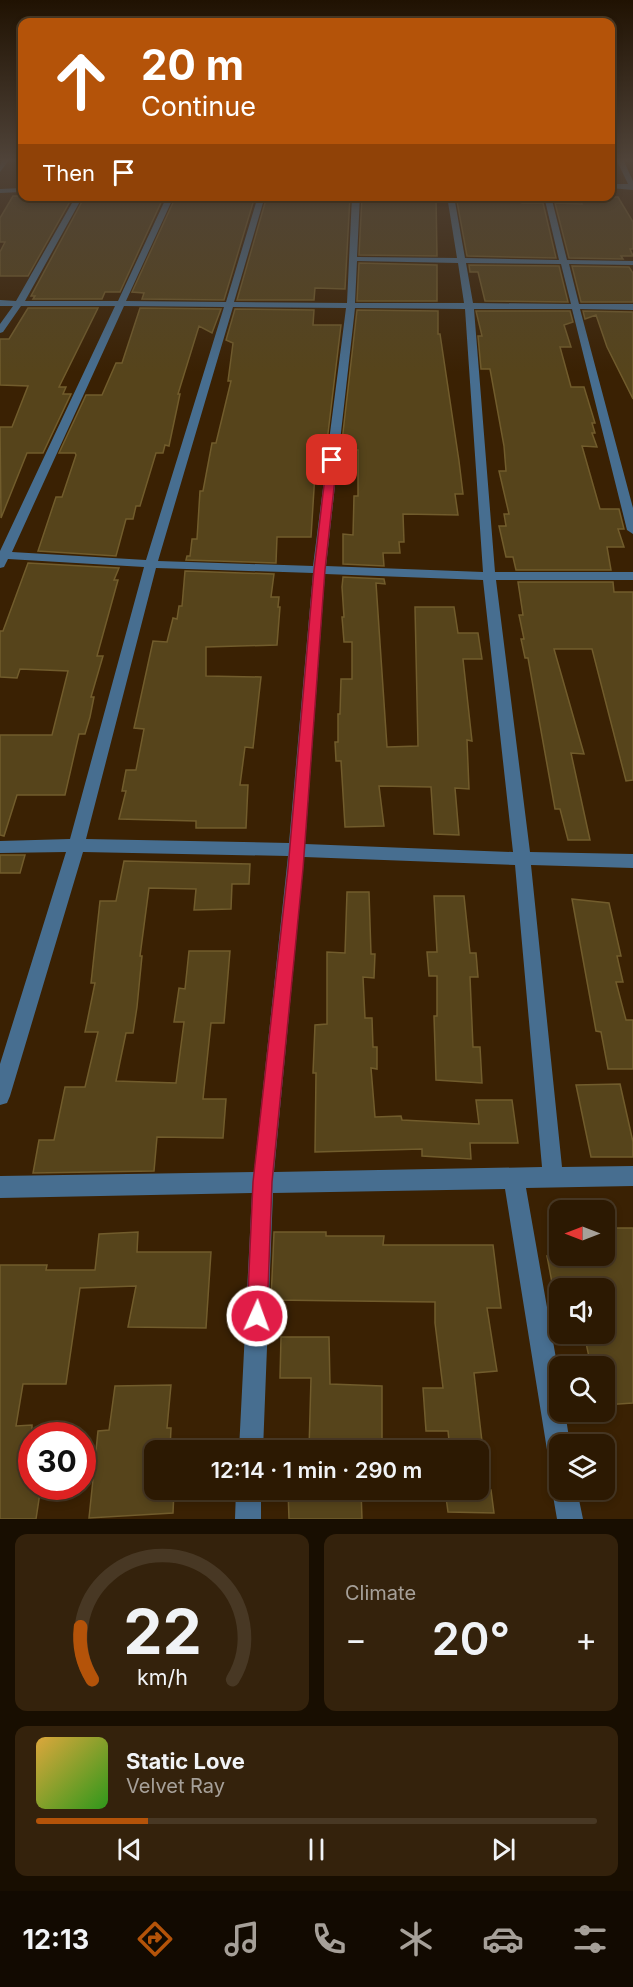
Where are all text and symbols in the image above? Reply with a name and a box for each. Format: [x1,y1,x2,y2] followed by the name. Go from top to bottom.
[141,39,244,90] text: 20 m
[42,42,120,120] icon: ahead
[141,90,256,123] text: Continue
[107,156,140,189] icon: arrive
[42,160,95,186] text: Then
[306,434,357,485] pin
[315,443,348,476] icon: arrive
[549,1200,615,1266] north arrow
[549,1200,615,1500] map controls
[549,1278,615,1344] button: sound
[225,1284,289,1348] position arrow
[549,1356,615,1422] button: search
[18,1422,96,1500] speed limit sign: 30
[549,1434,615,1500] button: layers
[211,1457,422,1483] text: 12:14 · 1 min · 290 m
[345,1581,416,1605] text: Climate
[123,1594,201,1669] text: 22
[432,1611,510,1666] text: 20°
[345,1619,367,1659] text: −
[575,1619,597,1659] text: +
[137,1664,187,1690] text: km/h
[126,1748,245,1774] text: Static Love
[126,1774,225,1798] text: Velvet Ray
[113,1833,146,1866] icon: previous
[300,1833,333,1866] icon: pause
[487,1833,520,1866] icon: next
[134,1918,176,1960] icon: directions
[221,1918,263,1960] icon: music
[308,1918,350,1960] icon: phone
[395,1918,437,1960] icon: climate
[482,1918,524,1960] icon: car
[569,1918,611,1960] icon: filters
[22,1923,89,1956] text: 12:13

